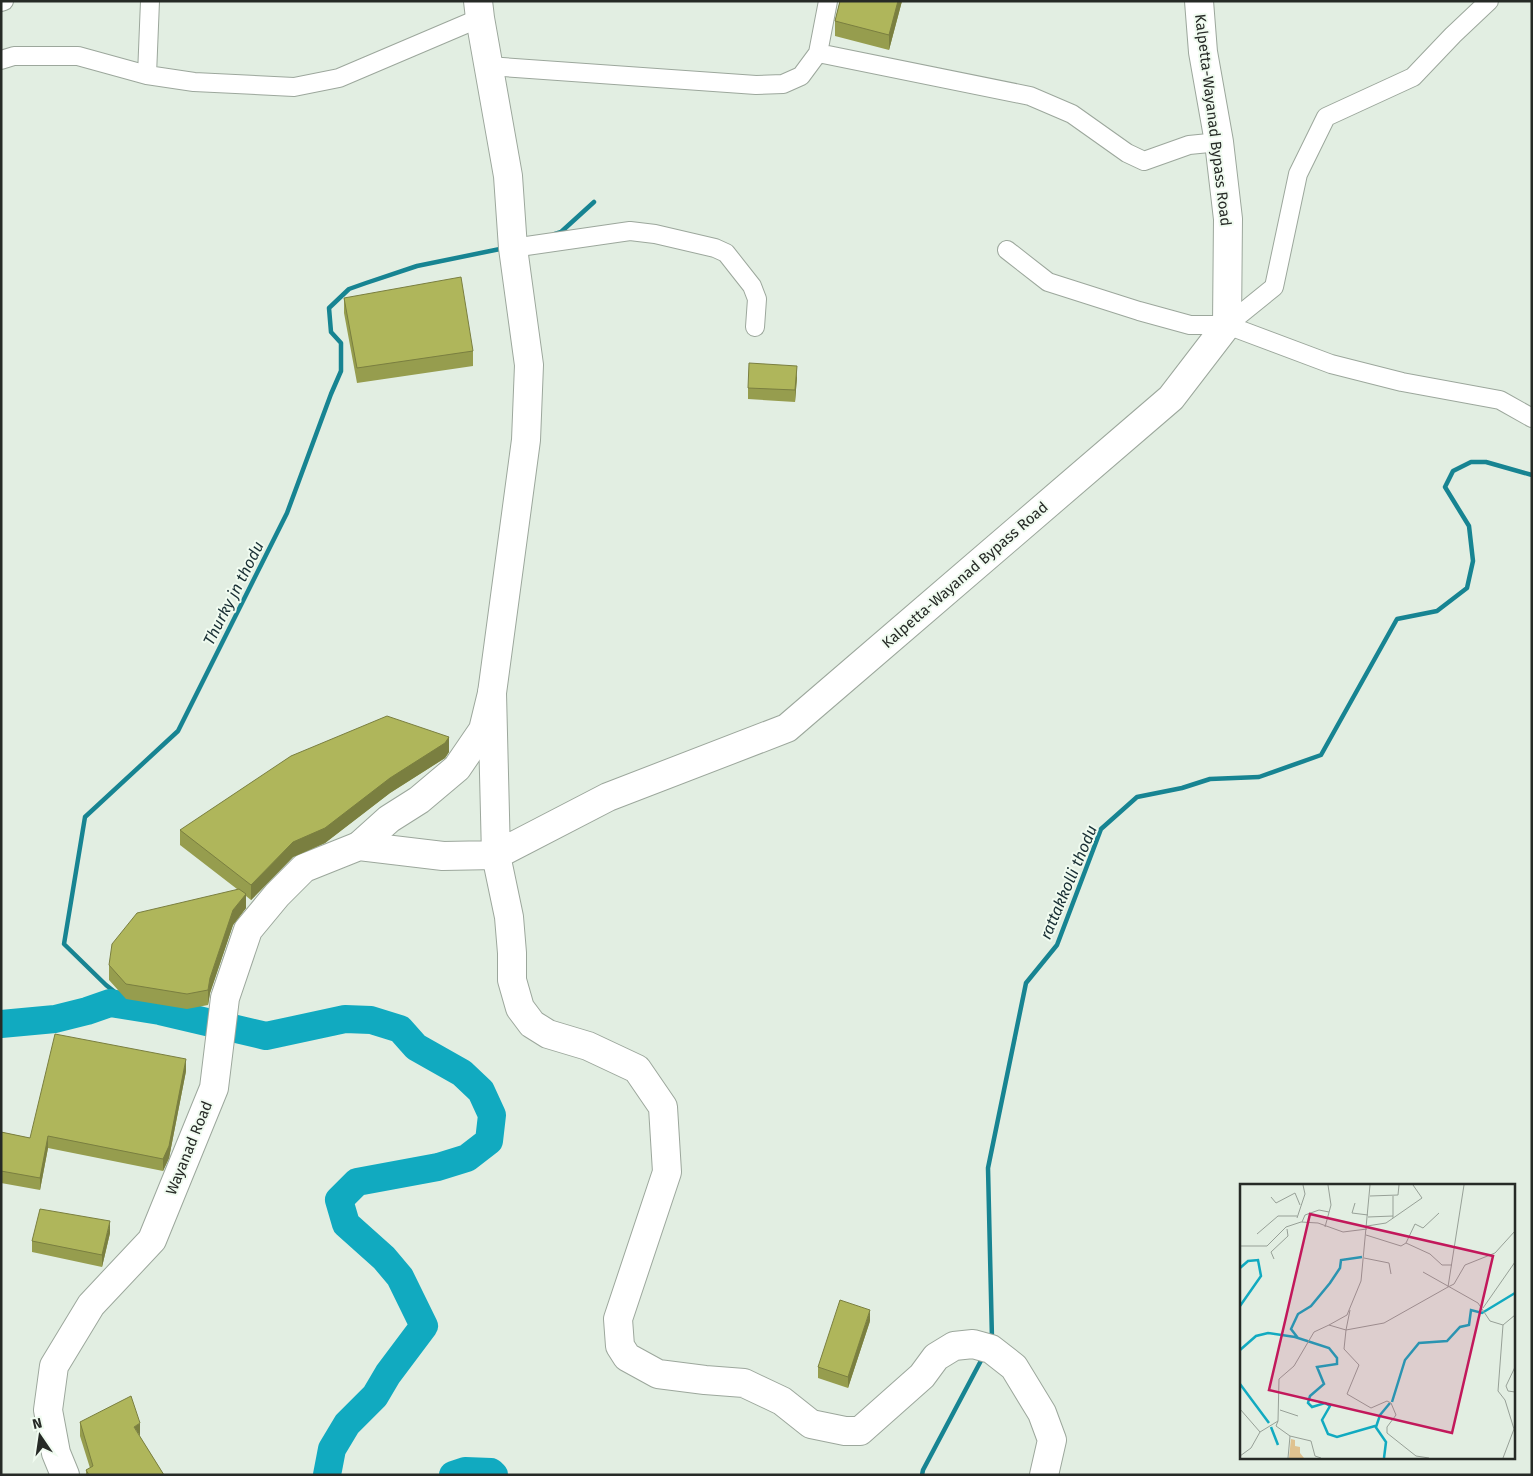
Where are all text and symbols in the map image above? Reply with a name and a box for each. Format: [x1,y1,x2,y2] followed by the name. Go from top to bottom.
[1191,13,1235,227] street label: Kalpetta-Wayanad Bypass Road
[878,498,1052,652] street label: Kalpetta-Wayanad Bypass Road
[199,538,268,648] water label: Thurky jn thodu
[1036,822,1101,942] water label: rattakkolli thodu
[162,1098,216,1198] street label: Wayanad Road
[1240,1184,1516,1458] inset map
[15,1411,65,1461] north arrow
[31,1414,44,1433] text: N

